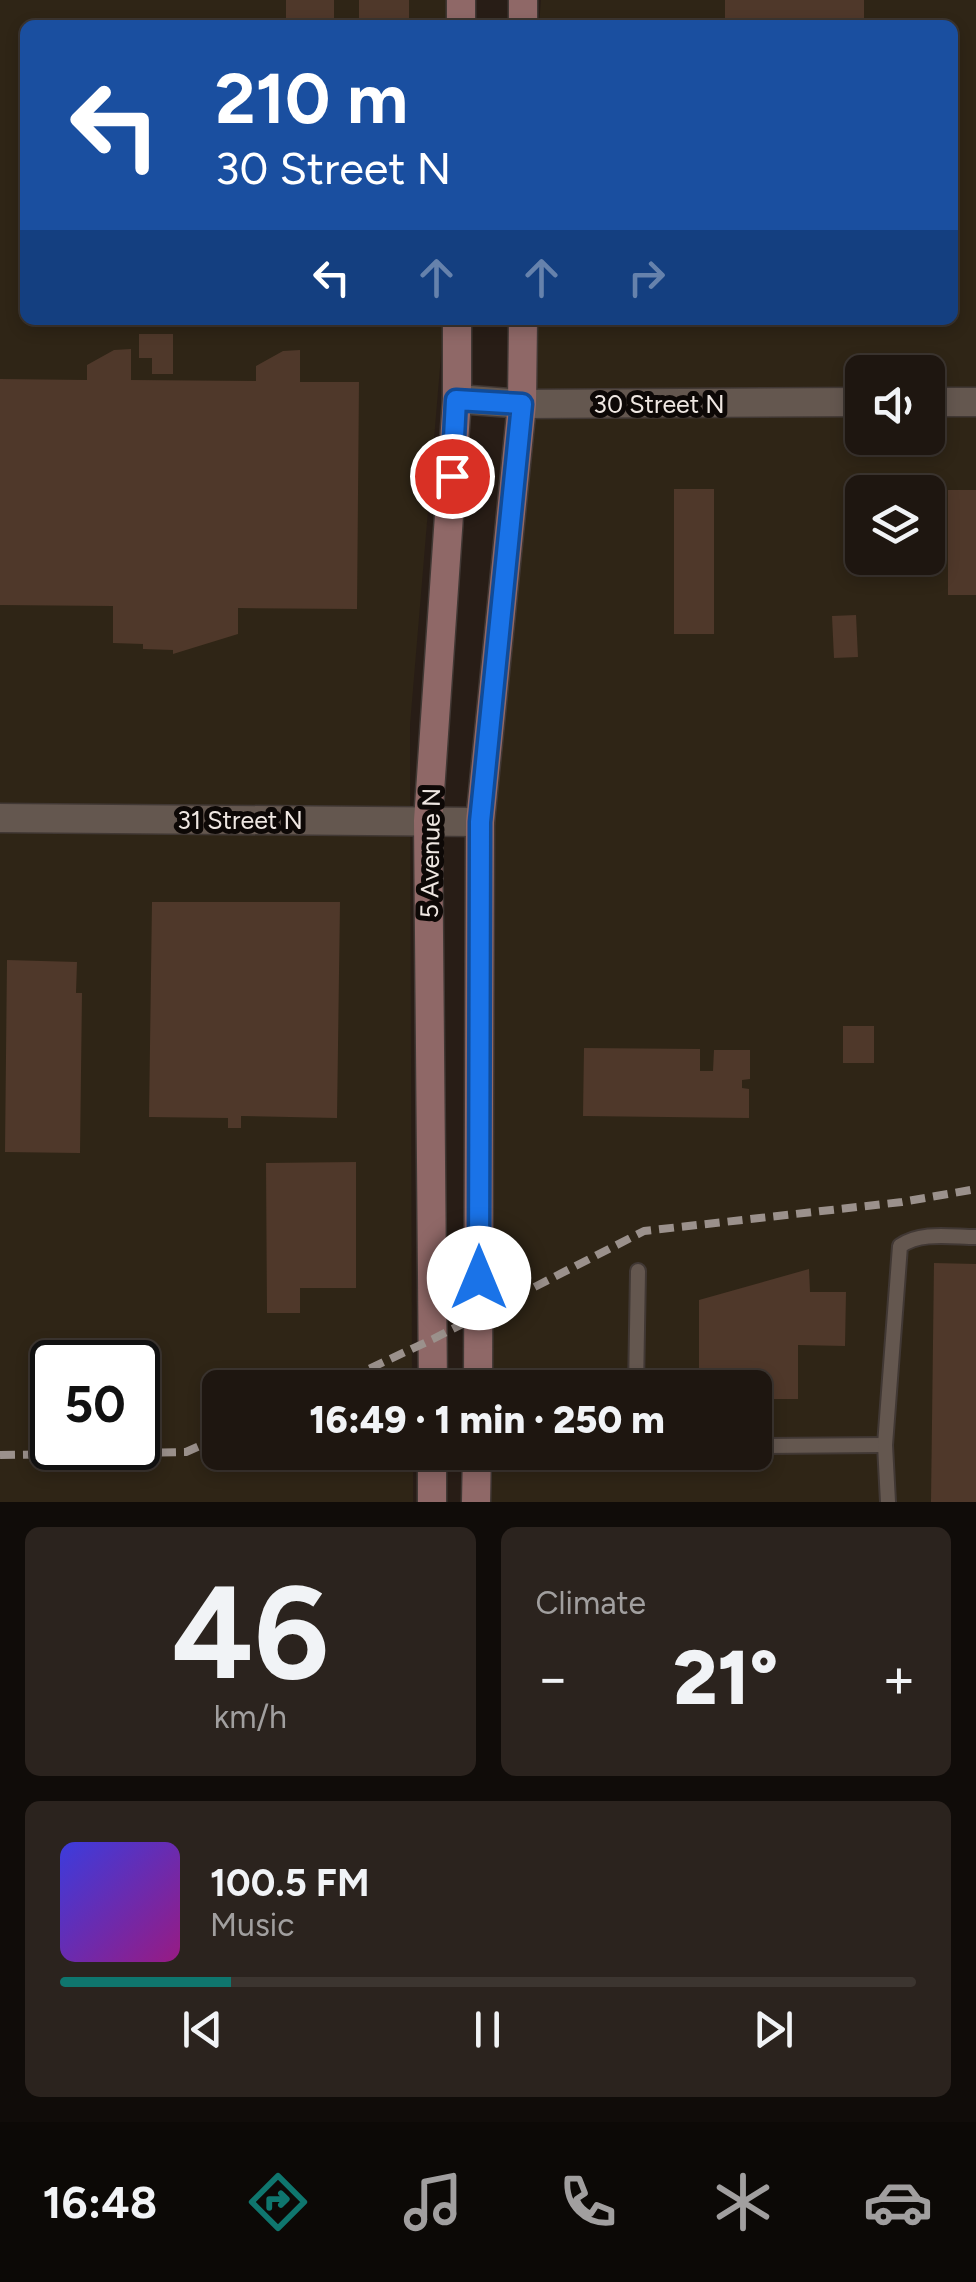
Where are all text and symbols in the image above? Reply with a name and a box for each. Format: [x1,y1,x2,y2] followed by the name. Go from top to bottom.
[215,56,408,141] text: 210 m
[50,60,180,190] icon: left
[215,141,451,195] text: 30 Street N
[304,250,359,305] icon: left
[409,250,464,305] icon: ahead
[514,250,569,305] icon: ahead
[619,250,674,305] icon: right
[845,355,945,575] map controls
[845,355,945,455] button: sound
[593,389,725,419] street label: 30 Street N
[410,434,495,519] pin
[425,449,480,504] icon: arrive
[845,475,945,575] button: layers
[414,787,446,919] street label: 5 Avenue N
[177,805,303,835] street label: 31 Street N
[427,1226,531,1330] position arrow
[30,1340,160,1470] speed limit sign: 50
[309,1397,665,1443] text: 16:49 · 1 min · 250 m
[171,1555,329,1711] text: 46
[536,1584,646,1622] text: Climate
[673,1633,778,1723] text: 21°
[536,1645,570,1711] text: −
[882,1645,916,1711] text: +
[214,1698,287,1736] text: km/h
[210,1860,369,1906] text: 100.5 FM
[210,1906,295,1944] text: Music
[175,2002,230,2057] icon: previous
[460,2002,515,2057] icon: pause
[746,2002,801,2057] icon: next
[243,2167,313,2237] icon: directions
[398,2167,468,2237] icon: music
[553,2167,623,2237] icon: phone
[708,2167,778,2237] icon: climate
[863,2167,933,2237] icon: car
[43,2175,157,2229] text: 16:48

